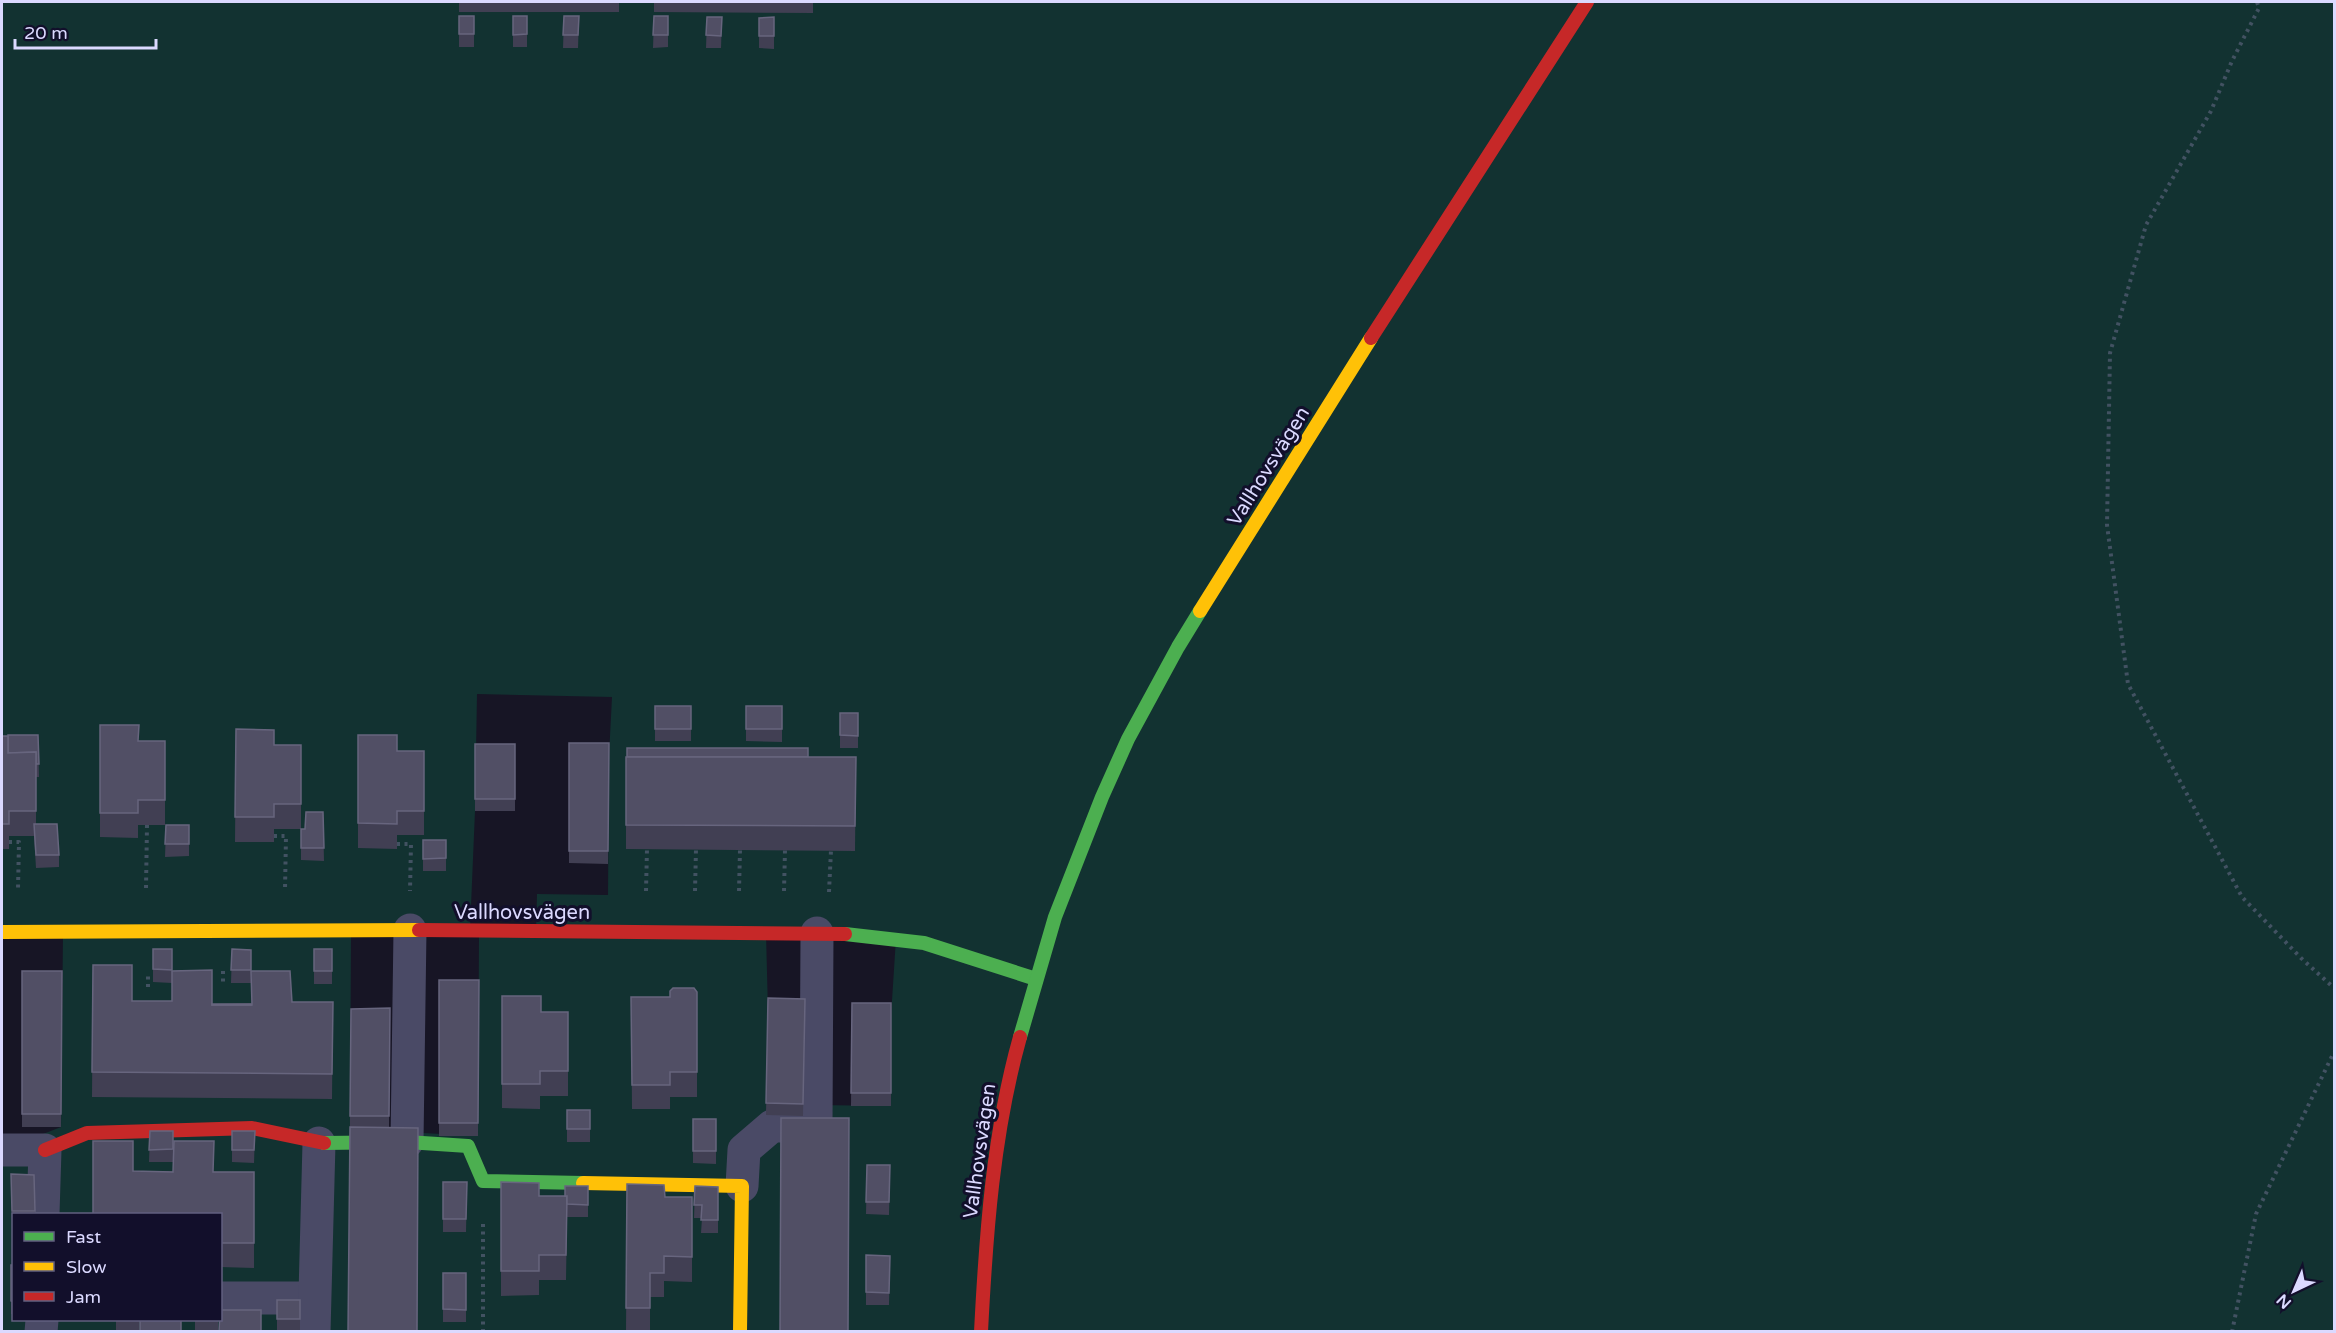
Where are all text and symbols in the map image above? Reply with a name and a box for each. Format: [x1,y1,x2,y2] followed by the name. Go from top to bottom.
[15,12,156,50] scale bar
[24,22,68,44] text: 20 m
[1223,402,1315,531] street label: Vallhovsvägen
[454,901,590,925] street label: Vallhovsvägen
[959,1082,1001,1220] street label: Vallhovsvägen
[12,1213,222,1321] legend
[66,1226,101,1248] text: Fast
[66,1256,107,1278] text: Slow
[2264,1261,2324,1321] north arrow
[66,1286,101,1308] text: Jam
[2273,1289,2296,1313] text: N

